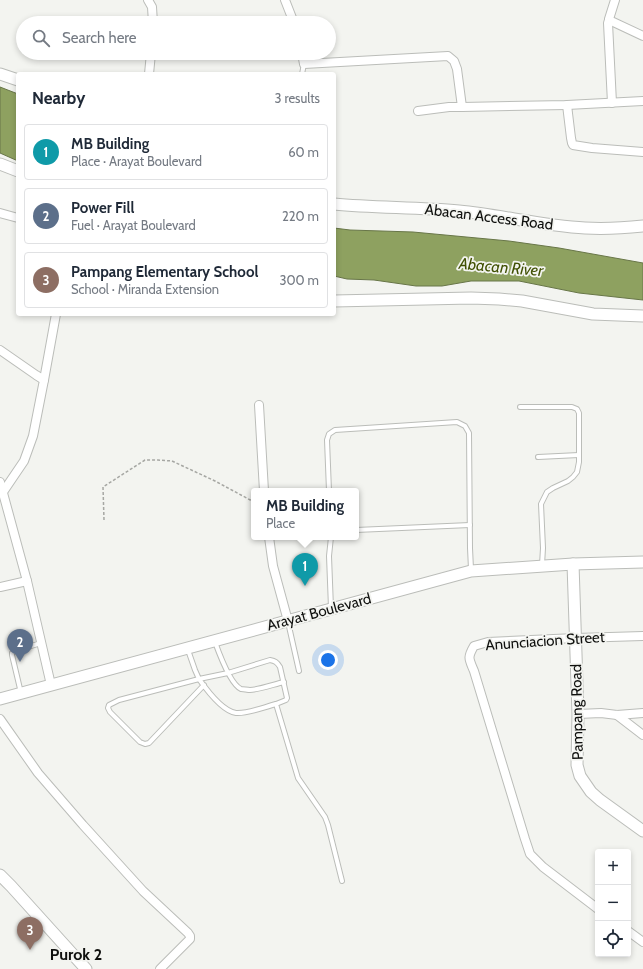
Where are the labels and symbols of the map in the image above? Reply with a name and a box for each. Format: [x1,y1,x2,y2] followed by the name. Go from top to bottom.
[424,200,554,234] street label: Abacan Access Road
[457,254,545,280] water label: Abacan River
[292,553,318,586] pin: 1
[265,589,373,635] street label: Arayat Boulevard
[485,628,605,654] street label: Anunciacion Street
[7,629,33,662] pin: 2
[318,650,338,670] your location
[567,664,587,760] street label: Pampang Road
[17,917,43,950] pin: 3
[50,945,102,964] district label: Purok 2

